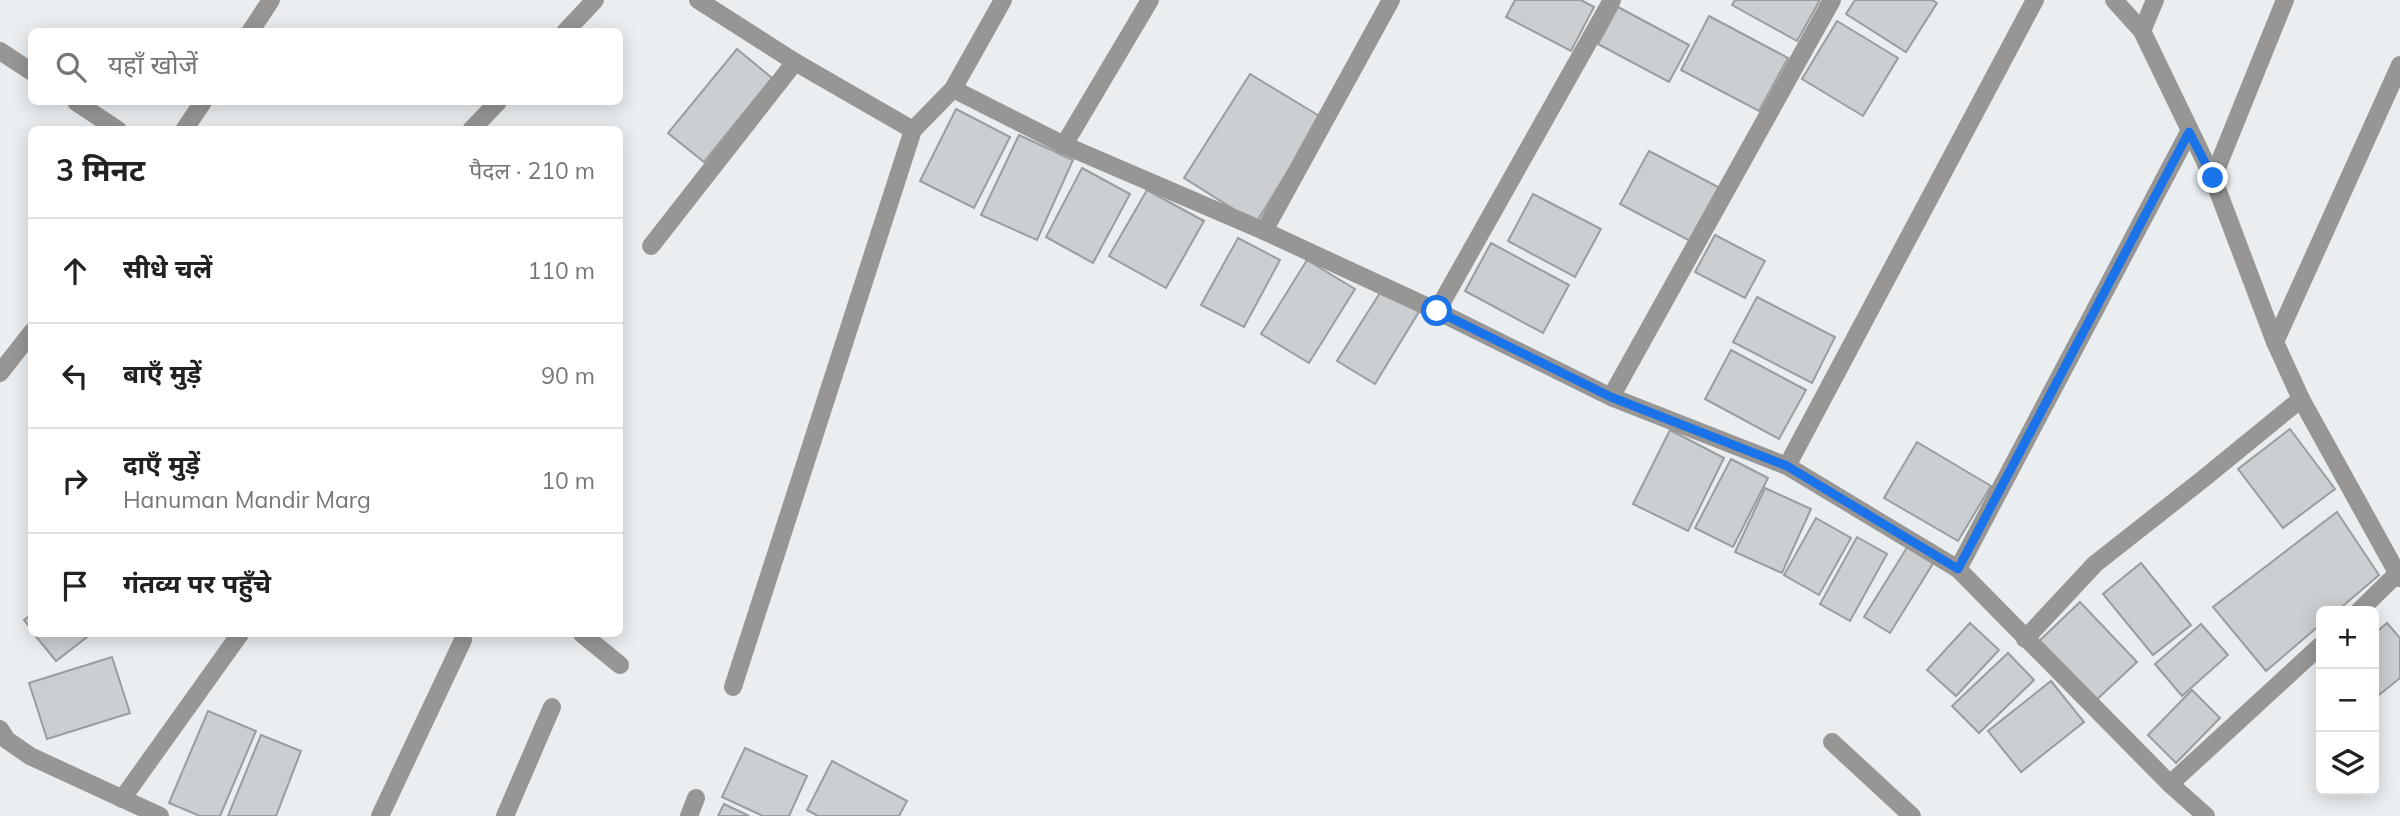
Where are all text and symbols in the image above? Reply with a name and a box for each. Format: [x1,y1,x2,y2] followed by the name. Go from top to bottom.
[28,28,623,105] search box
[52,48,90,86] icon: search
[108,48,198,81] text: यहाँ खोजें
[56,151,145,189] text: 3 मिनट
[469,156,595,185] text: पैदल · 210 m
[2197,162,2228,193] route end
[56,252,94,290] icon: ahead
[123,252,212,285] text: सीधे चलें
[527,256,595,285] text: 110 m
[1421,295,1452,326] route start
[56,357,94,395] icon: left
[123,357,201,390] text: बाएँ मुड़ें
[541,361,595,390] text: 90 m
[123,448,200,481] text: दाएँ मुड़ें
[56,462,94,500] icon: right
[541,466,595,495] text: 10 m
[123,485,371,514] text: Hanuman Mandir Marg
[56,567,94,605] icon: arrive
[123,567,271,600] text: गंतव्य पर पहुँचे
[2316,606,2379,795] map controls
[2316,606,2379,669] button: +
[2316,669,2379,732] button: −
[2316,732,2379,795] button: layers

